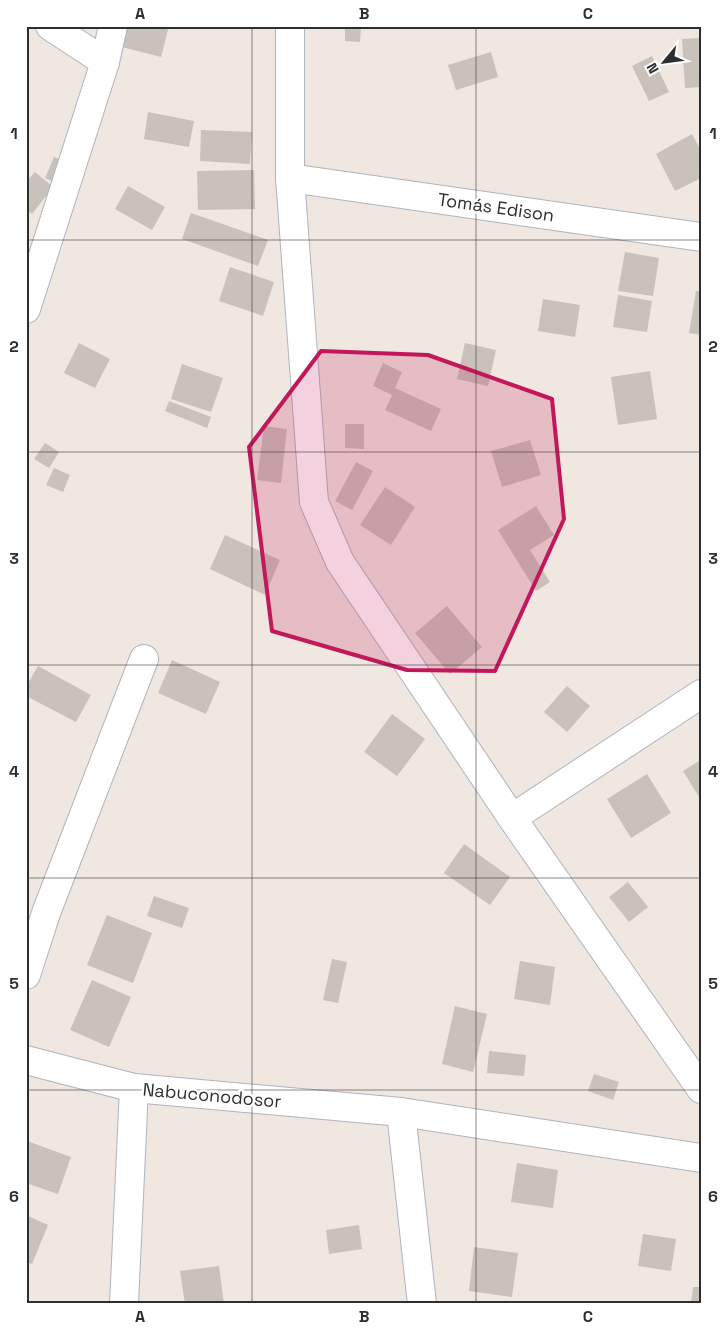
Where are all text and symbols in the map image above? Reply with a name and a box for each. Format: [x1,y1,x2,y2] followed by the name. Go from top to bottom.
[135,3,145,24] text: A
[359,3,369,24] text: B
[583,3,593,24] text: C
[640,38,690,88] north arrow
[642,60,663,77] text: N
[10,123,18,144] text: 1
[709,123,717,144] text: 1
[436,187,556,227] street label: Tomás Edison
[9,336,19,357] text: 2
[708,336,718,357] text: 2
[9,548,19,569] text: 3
[708,548,718,569] text: 3
[9,761,19,782] text: 4
[708,761,718,782] text: 4
[9,973,19,994] text: 5
[708,973,718,994] text: 5
[142,1077,282,1113] street label: Nabuconodosor
[9,1186,19,1207] text: 6
[708,1186,718,1207] text: 6
[135,1306,145,1327] text: A
[359,1306,369,1327] text: B
[583,1306,593,1327] text: C

